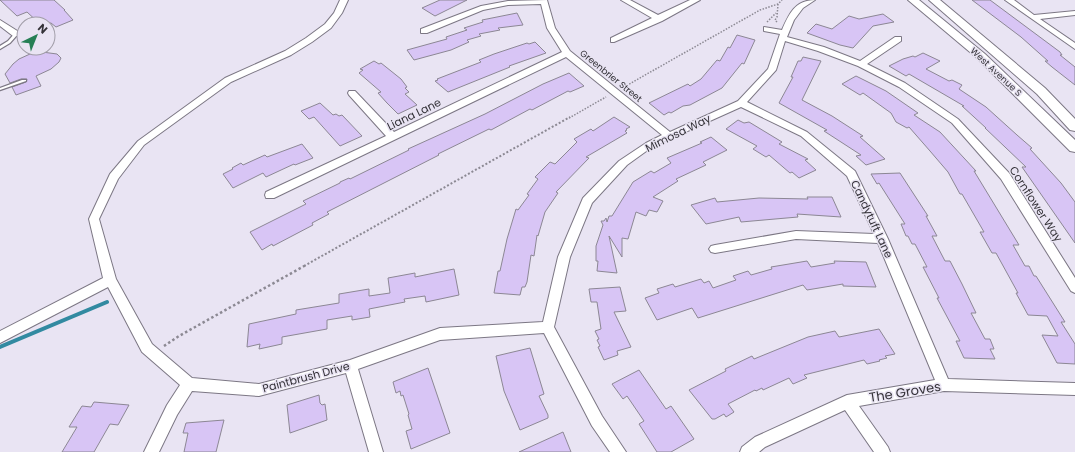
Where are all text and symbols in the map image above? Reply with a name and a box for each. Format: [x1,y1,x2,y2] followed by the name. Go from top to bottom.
[16,16,56,56] north arrow
[34,20,51,37] text: N
[968,45,1024,99] street label: West Avenue S
[577,47,645,105] street label: Greenbrier Street
[384,94,444,134] street label: Liana Lane
[643,110,714,156] street label: Mimosa Way
[1006,163,1067,246] street label: Cornflower Way
[847,177,897,261] street label: Candytuft Lane
[261,358,351,396] street label: Paintbrush Drive
[868,377,942,407] street label: The Groves

